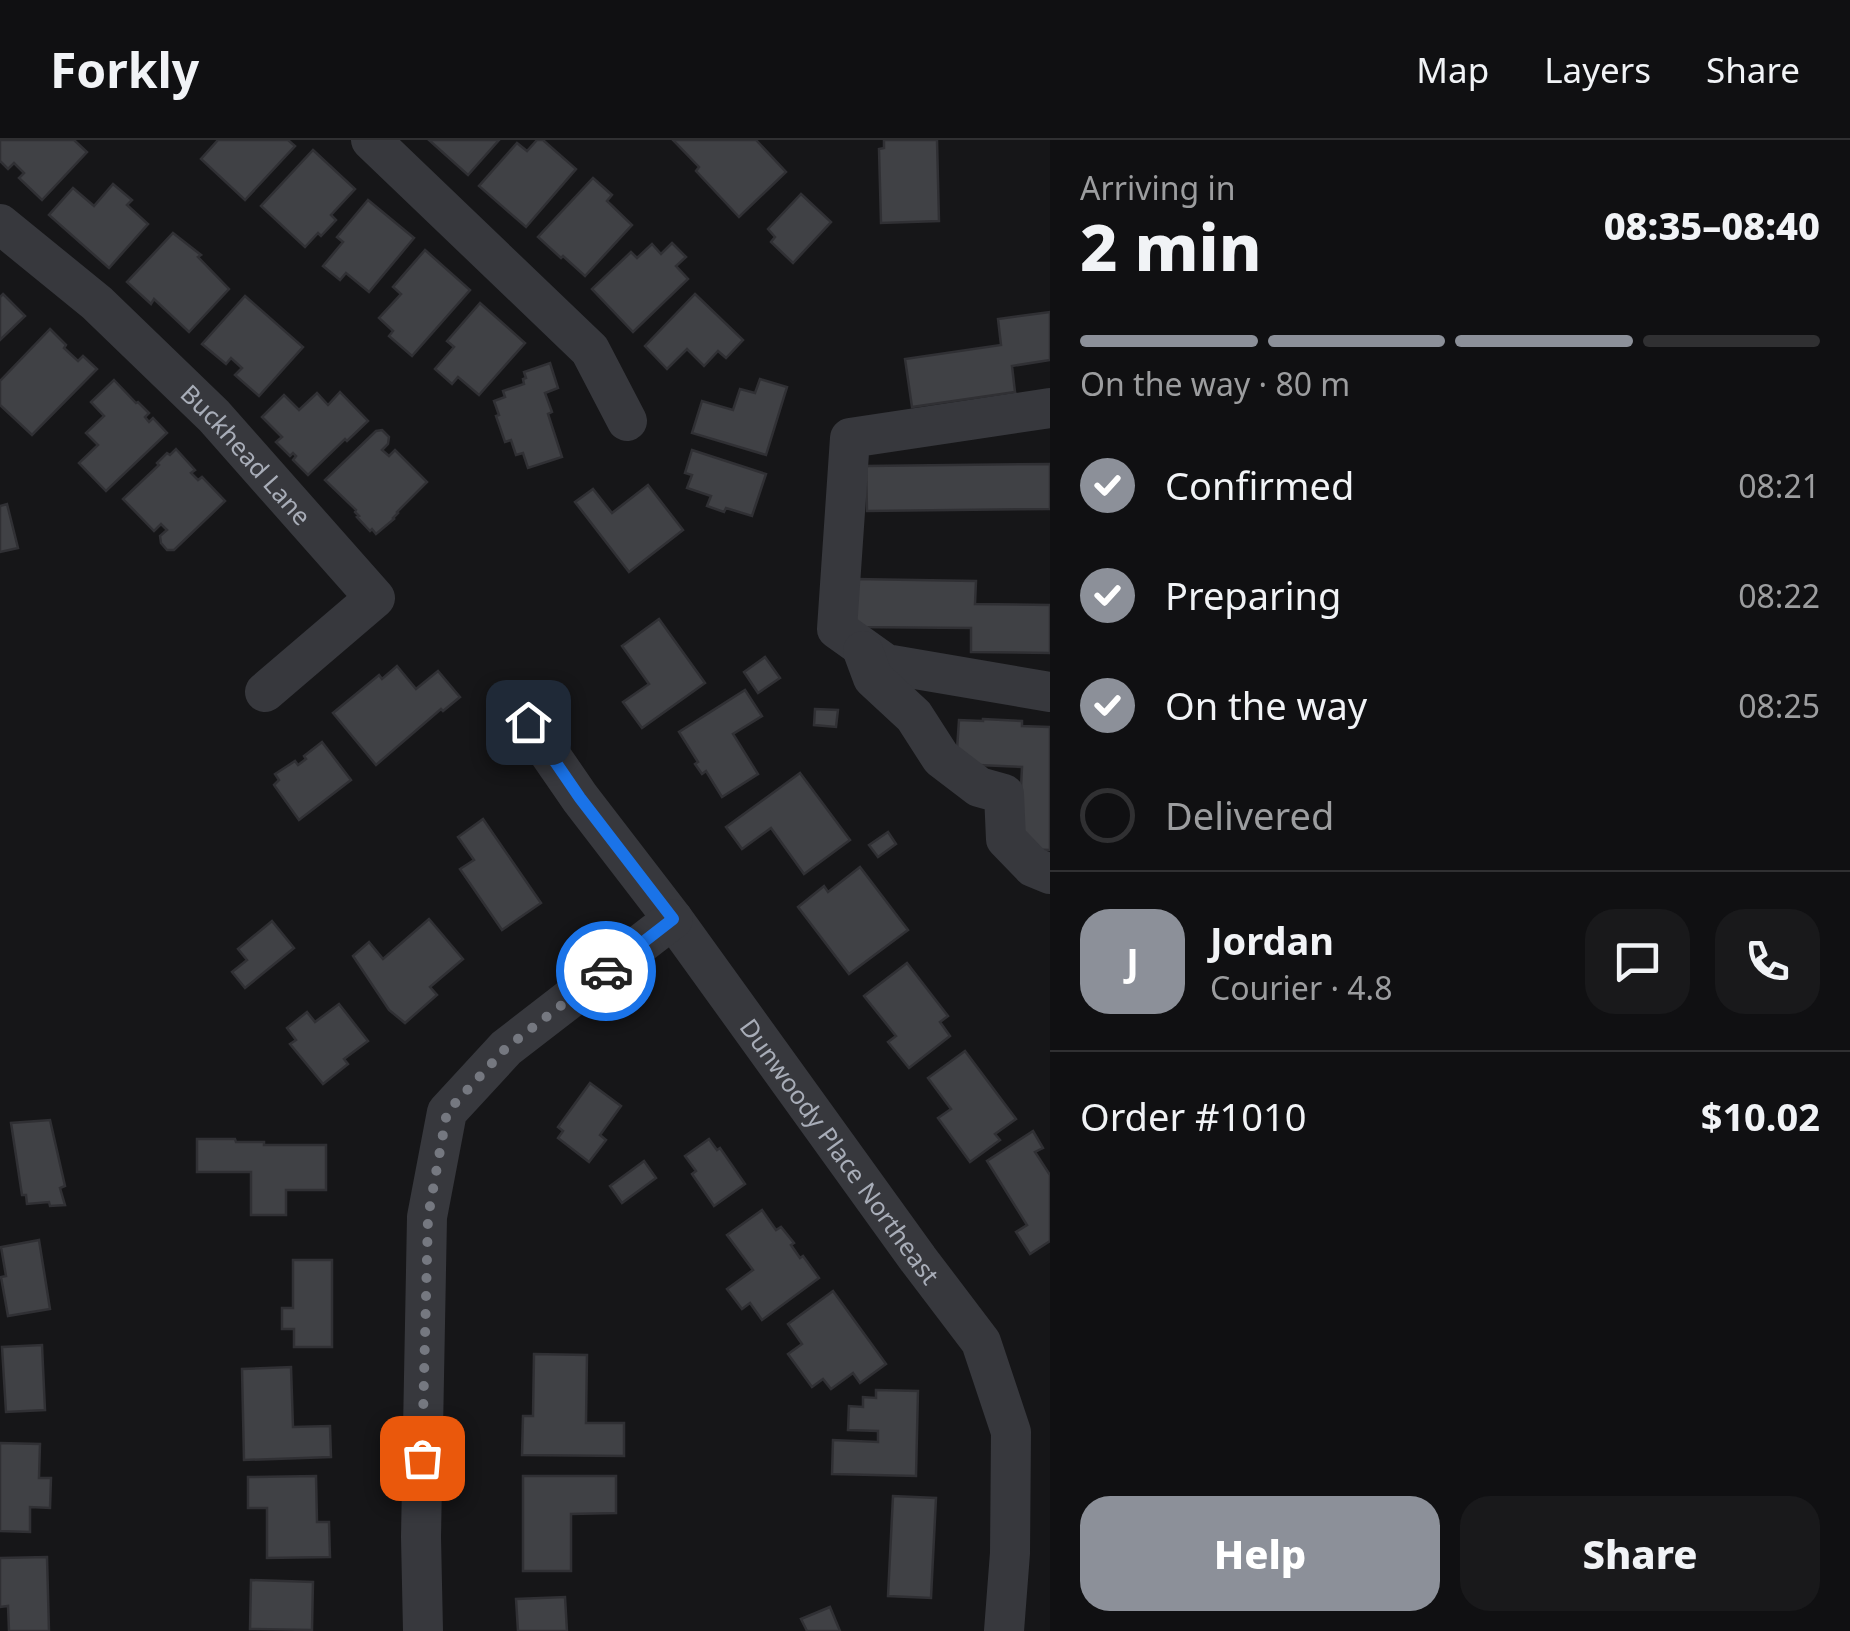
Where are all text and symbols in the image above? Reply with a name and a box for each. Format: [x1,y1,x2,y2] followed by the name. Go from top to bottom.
[50,37,199,102] text: Forkly
[1416,46,1489,93] text: Map
[1544,46,1651,93] text: Layers
[1706,46,1800,93] text: Share
[1080,166,1235,209] text: Arriving in
[1604,199,1820,251] text: 08:35–08:40
[1080,202,1262,290] text: 2 min
[1080,362,1350,405] text: On the way · 80 m
[174,376,319,532] street label: Buckhead Lane
[1080,458,1135,513] icon: check
[1165,459,1354,511] text: Confirmed
[1738,464,1820,507] text: 08:21
[1080,568,1135,623] icon: check
[1165,569,1341,621] text: Preparing
[1738,574,1820,617] text: 08:22
[1080,678,1135,733] icon: check
[1165,679,1367,731] text: On the way
[486,680,571,765] pin
[1738,684,1820,727] text: 08:25
[501,695,556,750] icon: home
[1165,789,1334,841] text: Delivered
[1585,909,1690,1014] button: chat
[1715,909,1820,1014] button: phone
[1210,914,1334,966] text: Jordan
[556,921,656,1021] courier
[1126,935,1139,987] text: J
[579,944,634,999] icon: car
[1210,966,1393,1009] text: Courier · 4.8
[733,1011,948,1291] street label: Dunwoody Place Northeast
[1080,1090,1306,1142] text: Order #1010
[1701,1090,1820,1142] text: $10.02
[380,1416,465,1501] pin
[395,1431,450,1486] icon: bag
[1080,1496,1440,1611] button: Help
[1460,1496,1820,1611] button: Share

